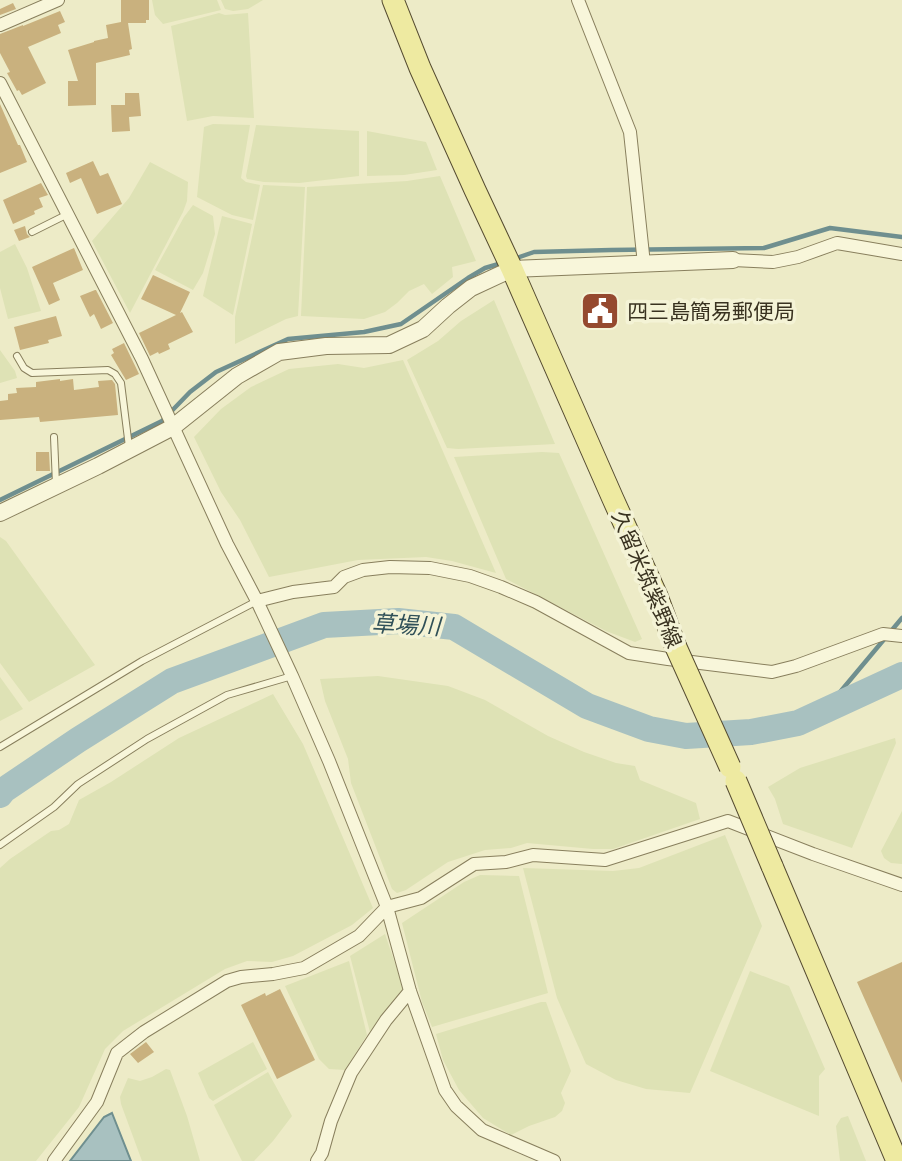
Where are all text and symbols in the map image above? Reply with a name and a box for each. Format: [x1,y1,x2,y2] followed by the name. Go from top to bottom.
[579,290,621,332] public building icon: 四三島簡易郵便局
[627,299,795,324] place label: 四三島簡易郵便局
[607,506,687,652] street label: 久留米筑紫野線
[371,609,444,641] water label: 草場川

